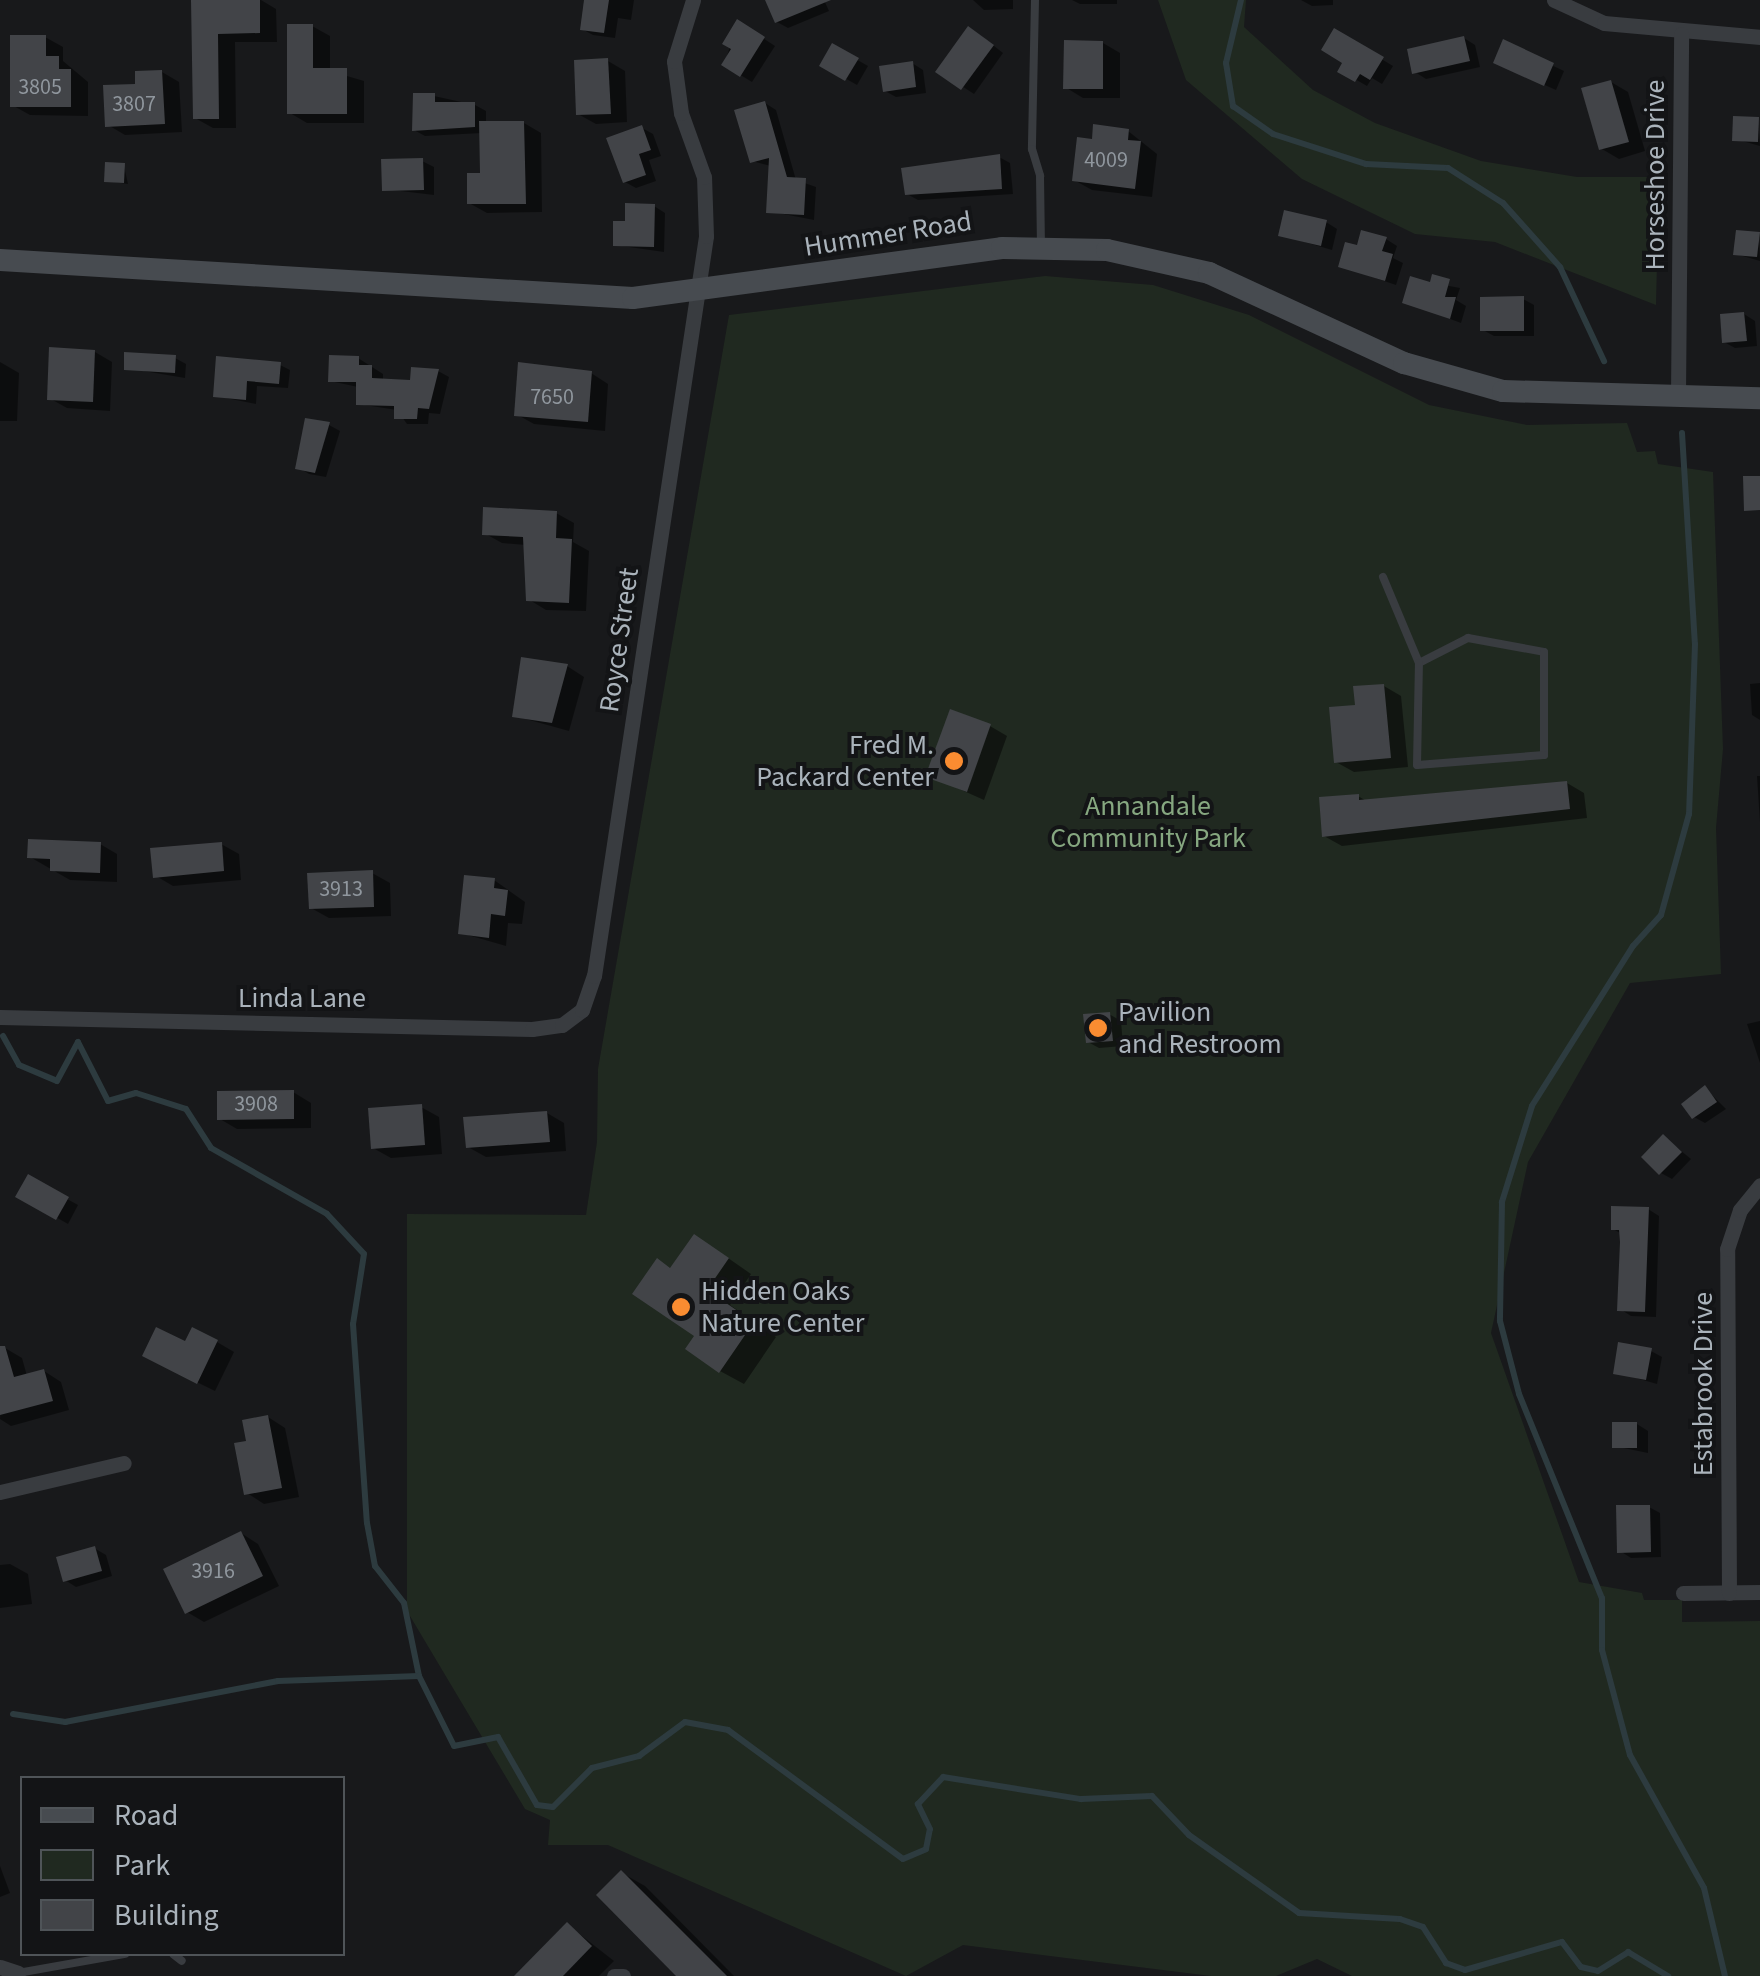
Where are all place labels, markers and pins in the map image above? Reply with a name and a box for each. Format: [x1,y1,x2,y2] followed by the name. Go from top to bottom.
[756,728,934,794] place label: Fred M. Packard Center
[943,750,965,772] marker: Fred M. Packard Center
[1118,995,1282,1061] place label: Pavilion and Restroom
[1087,1017,1109,1039] marker: Pavilion and Restroom
[701,1274,864,1340] place label: Hidden Oaks Nature Center
[670,1296,692,1318] marker: Hidden Oaks Nature Center

